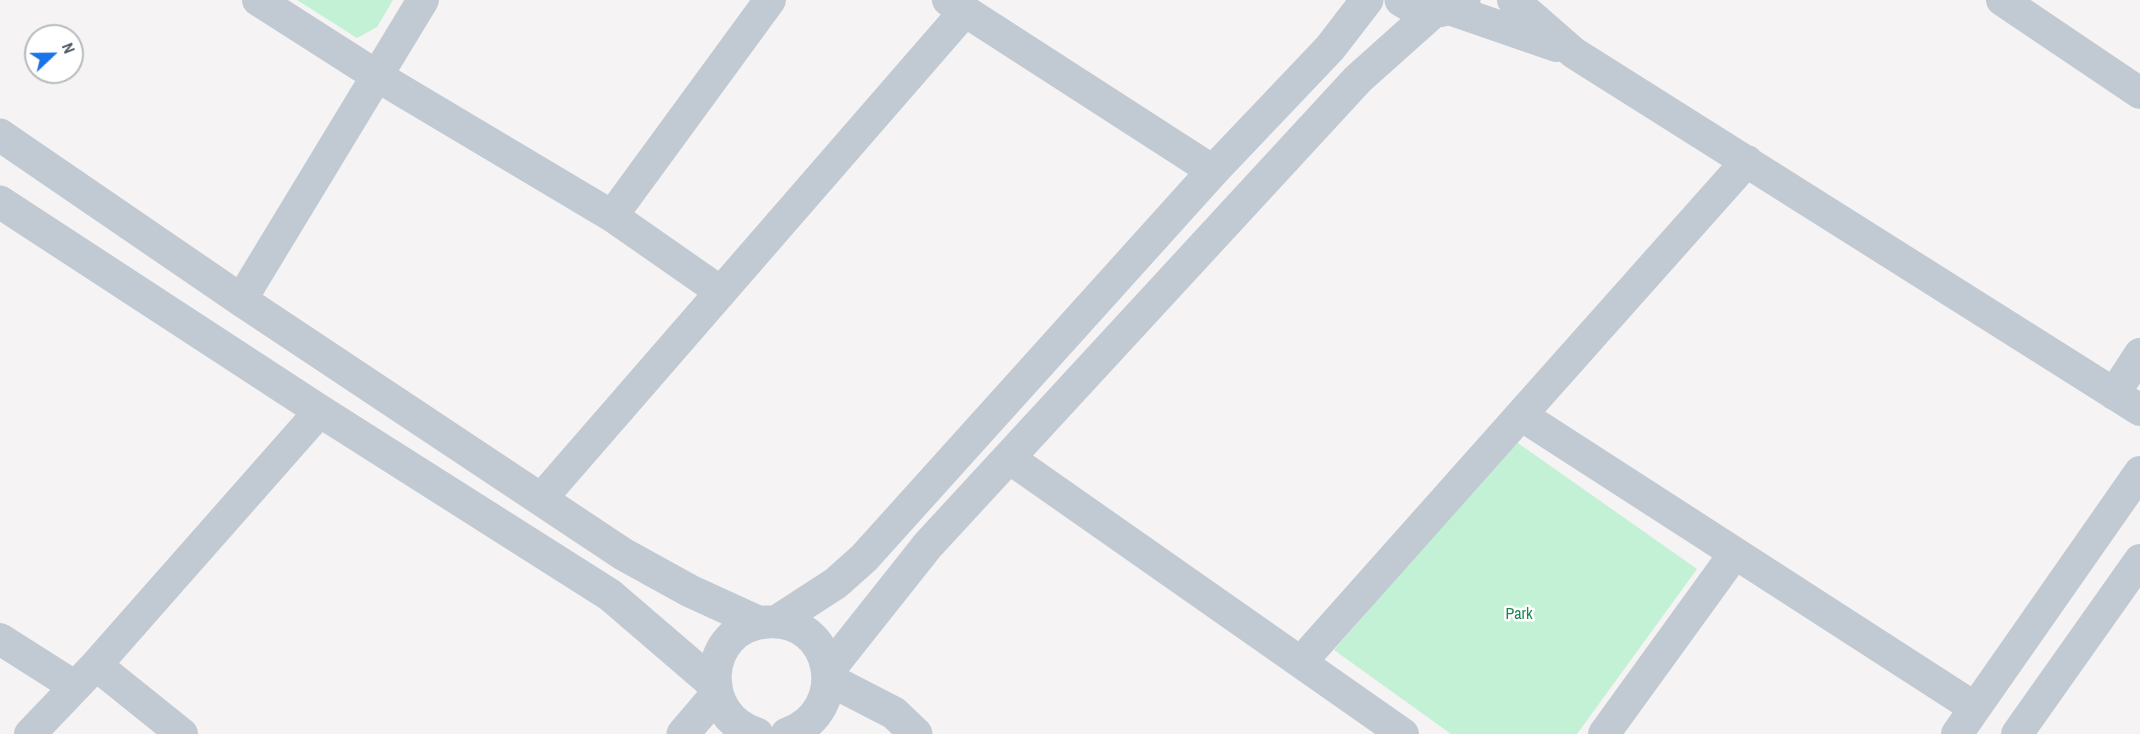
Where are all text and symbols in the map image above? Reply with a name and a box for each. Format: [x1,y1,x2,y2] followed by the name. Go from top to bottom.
[24,24,84,84] north arrow
[57,39,81,57] text: N
[1506,605,1532,625] park label: Park

